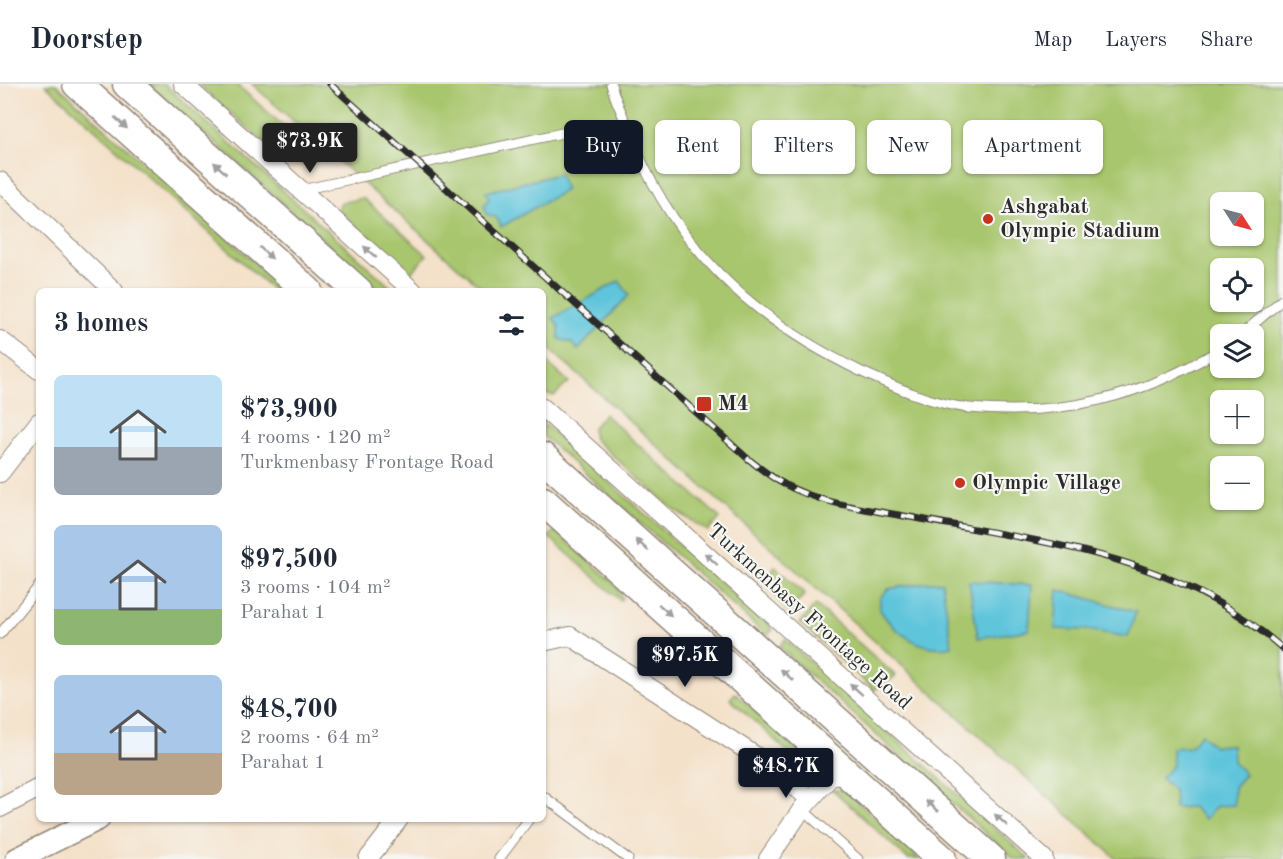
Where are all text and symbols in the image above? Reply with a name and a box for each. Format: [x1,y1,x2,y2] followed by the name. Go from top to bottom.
[30,27,143,55] text: Doorstep
[1033,30,1072,51] text: Map
[1105,30,1167,51] text: Layers
[1200,30,1253,51] text: Share
[113,116,128,129] one-way arrow
[564,120,643,174] chip: Buy
[655,120,740,174] chip: Rent
[752,120,855,174] chip: Filters
[867,120,951,174] chip: New
[963,120,1103,174] chip: Apartment
[261,123,359,174] pin: $73.9K
[276,132,344,152] text: $73.9K
[213,161,228,175] one-way arrow
[1210,192,1264,246] north arrow
[1210,192,1264,510] map controls
[1000,197,1160,242] place label: Ashgabat Olympic Stadium
[981,212,995,226] marker: Ashgabat Olympic Stadium
[258,246,273,259] one-way arrow
[363,246,378,259] one-way arrow
[1210,258,1264,312] button: locate
[495,308,528,341] icon: filters
[54,311,148,337] text: 3 homes
[1210,324,1264,378] button: layers
[1210,390,1264,444] button: +
[718,394,749,415] place label: M4
[695,395,713,413] marker: M4
[240,397,338,423] text: $73,900
[102,399,174,471] icon: home
[240,428,390,448] text: 4 rooms · 120 m²
[240,453,494,473] text: Turkmenbasy Frontage Road
[1210,456,1264,510] button: −
[972,473,1121,494] place label: Olympic Village
[953,476,967,490] marker: Olympic Village
[703,520,915,714] street label: Turkmenbasy Frontage Road
[635,539,650,552] one-way arrow
[240,547,338,573] text: $97,500
[102,549,174,621] icon: home
[704,553,719,566] one-way arrow
[240,578,390,598] text: 3 rooms · 104 m²
[240,603,326,623] text: Parahat 1
[657,603,671,617] one-way arrow
[636,637,734,688] pin: $97.5K
[651,646,719,666] text: $97.5K
[780,669,795,682] one-way arrow
[849,683,864,696] one-way arrow
[240,697,338,723] text: $48,700
[102,699,174,771] icon: home
[240,728,379,748] text: 2 rooms · 64 m²
[737,748,835,799] pin: $48.7K
[240,753,326,773] text: Parahat 1
[752,757,820,777] text: $48.7K
[925,800,940,813] one-way arrow
[994,814,1009,827] one-way arrow

